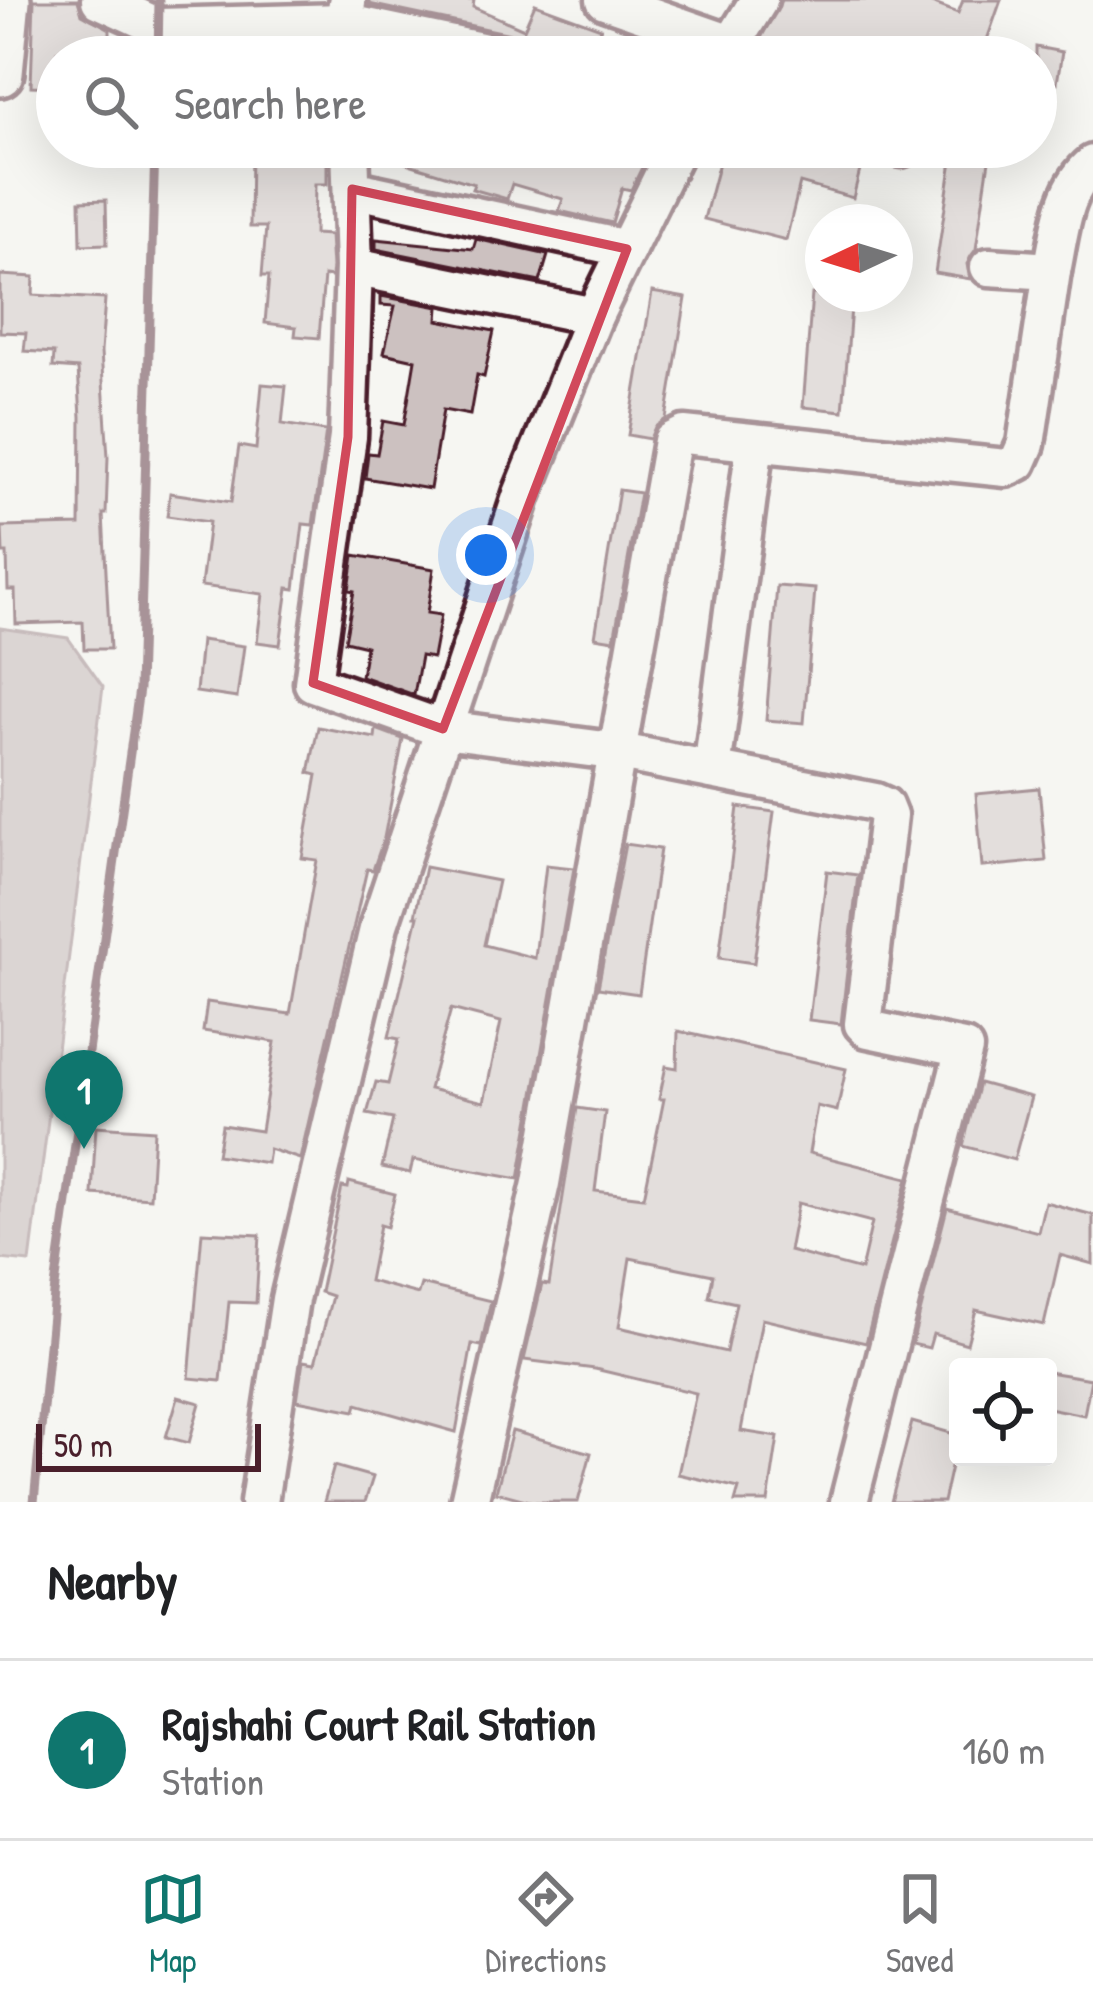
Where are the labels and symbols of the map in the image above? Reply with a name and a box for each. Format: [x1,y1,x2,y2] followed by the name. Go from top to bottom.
[805,204,913,312] north arrow
[456,525,516,585] your location
[45,1050,123,1149] pin: 1
[36,1418,261,1471] scale bar

